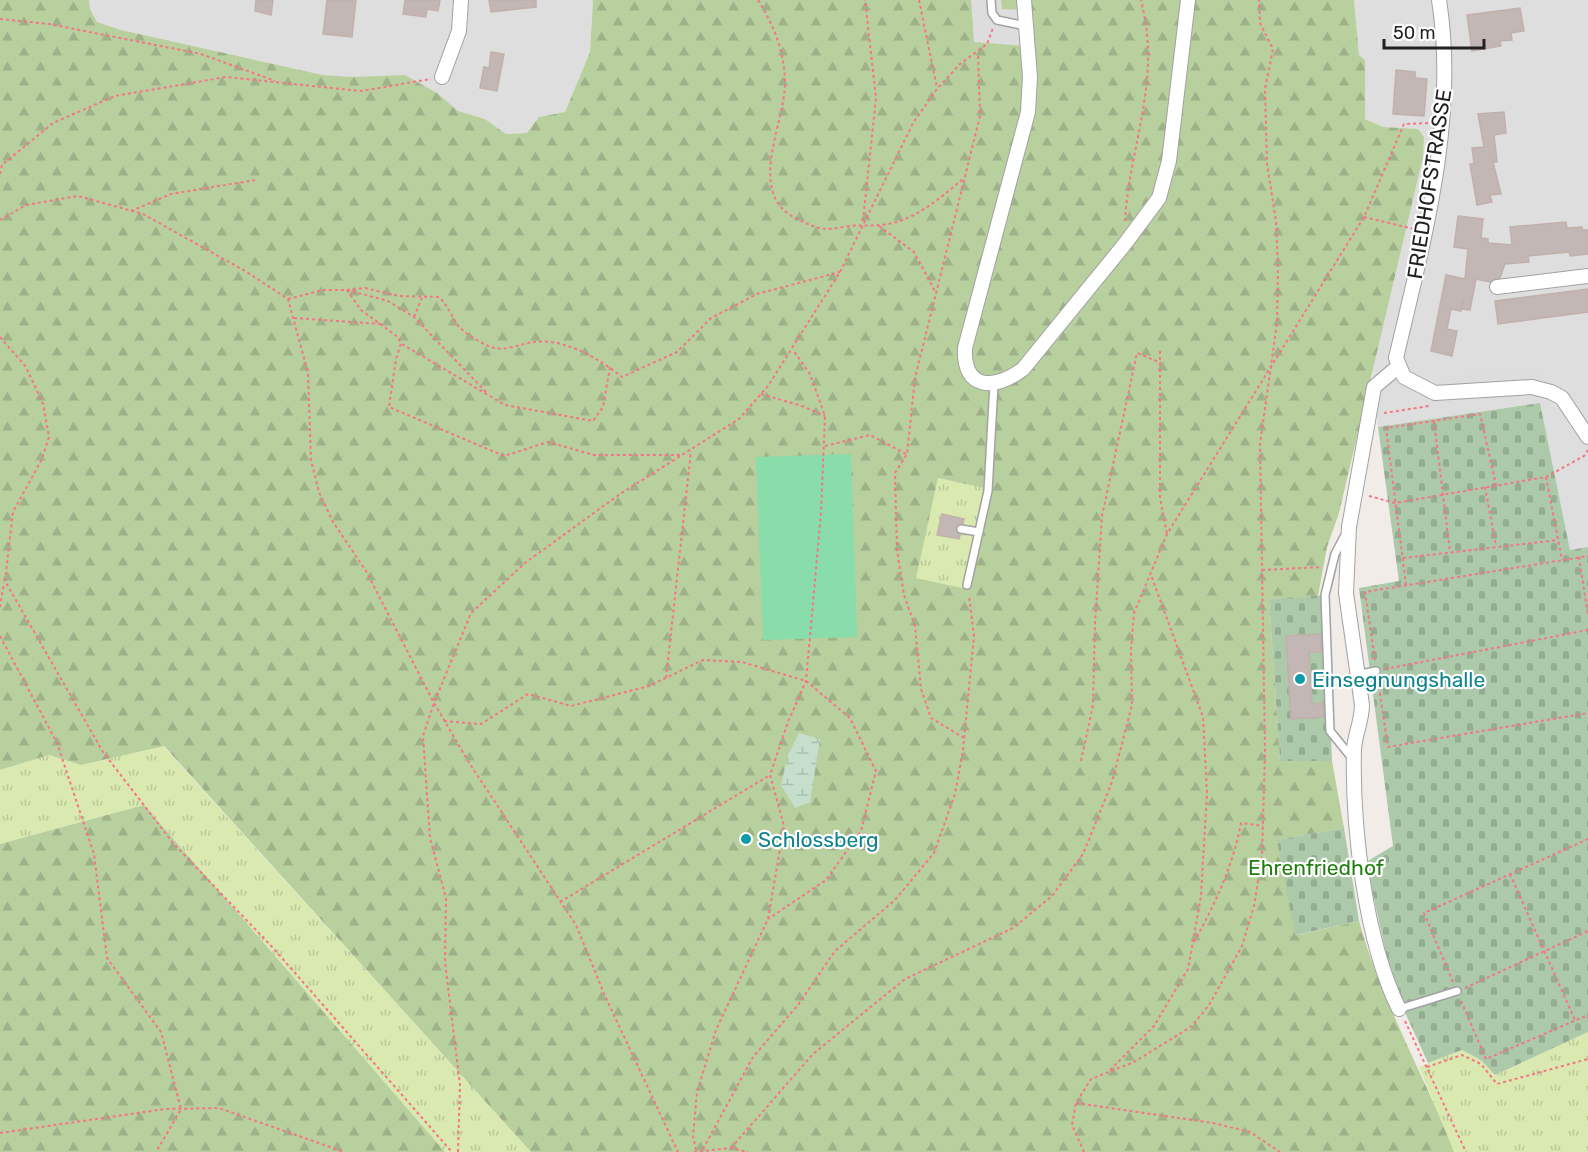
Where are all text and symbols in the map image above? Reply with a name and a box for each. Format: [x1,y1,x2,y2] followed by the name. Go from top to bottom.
[1384,12,1484,50] scale bar
[1393,22,1436,44] text: 50 m
[1402,87,1456,281] street label: FRIEDHOFSTRASSE
[1312,667,1485,692] place label: Einsegnungshalle
[1293,672,1307,686] marker: Einsegnungshalle
[758,827,879,852] place label: Schlossberg
[739,832,753,846] marker: Schlossberg
[1248,855,1384,880] park label: Ehrenfriedhof

